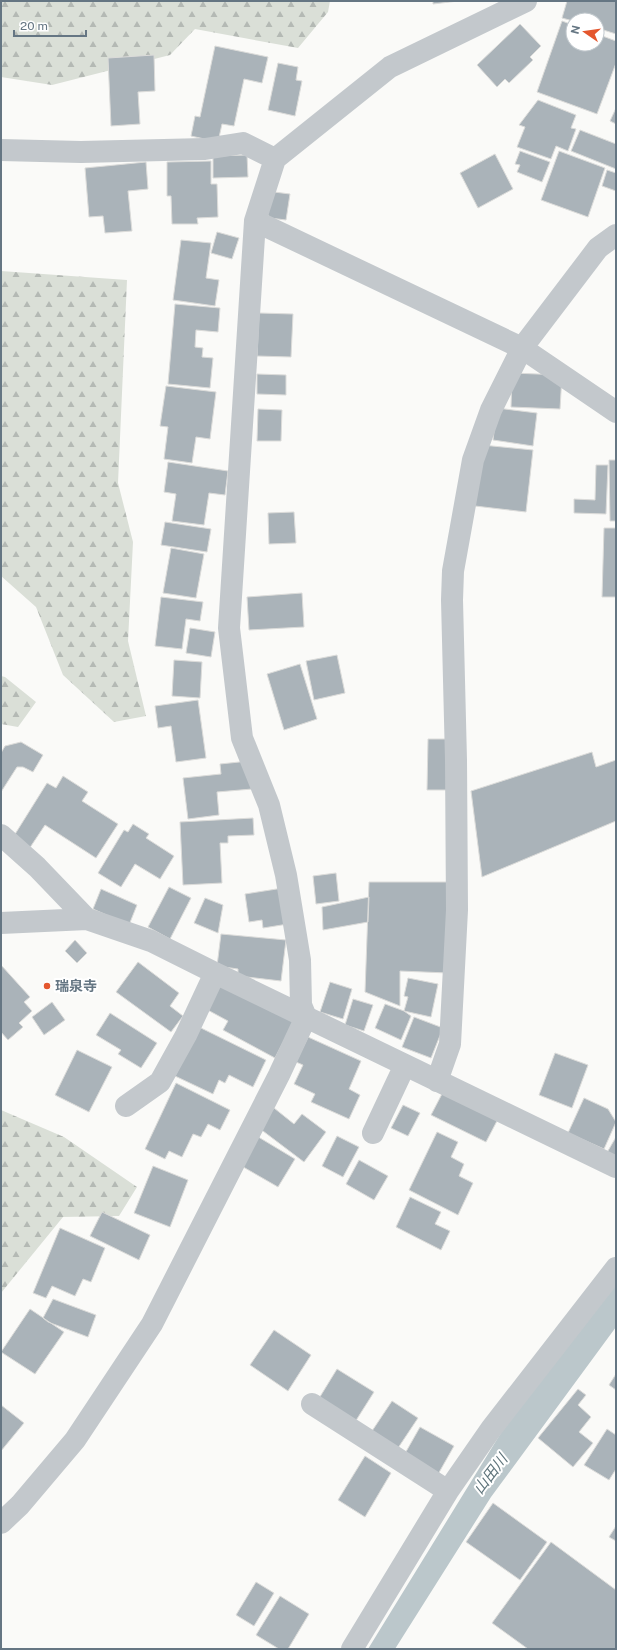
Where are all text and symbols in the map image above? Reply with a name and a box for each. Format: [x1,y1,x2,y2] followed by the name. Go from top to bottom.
[14,12,86,38] scale bar
[565,12,605,52] north arrow
[20,19,48,33] text: 20 m
[568,24,582,35] text: N
[55,978,97,994] place label: 瑞泉寺
[42,981,52,991] marker: 瑞泉寺
[470,1449,512,1497] water label: 山田川

